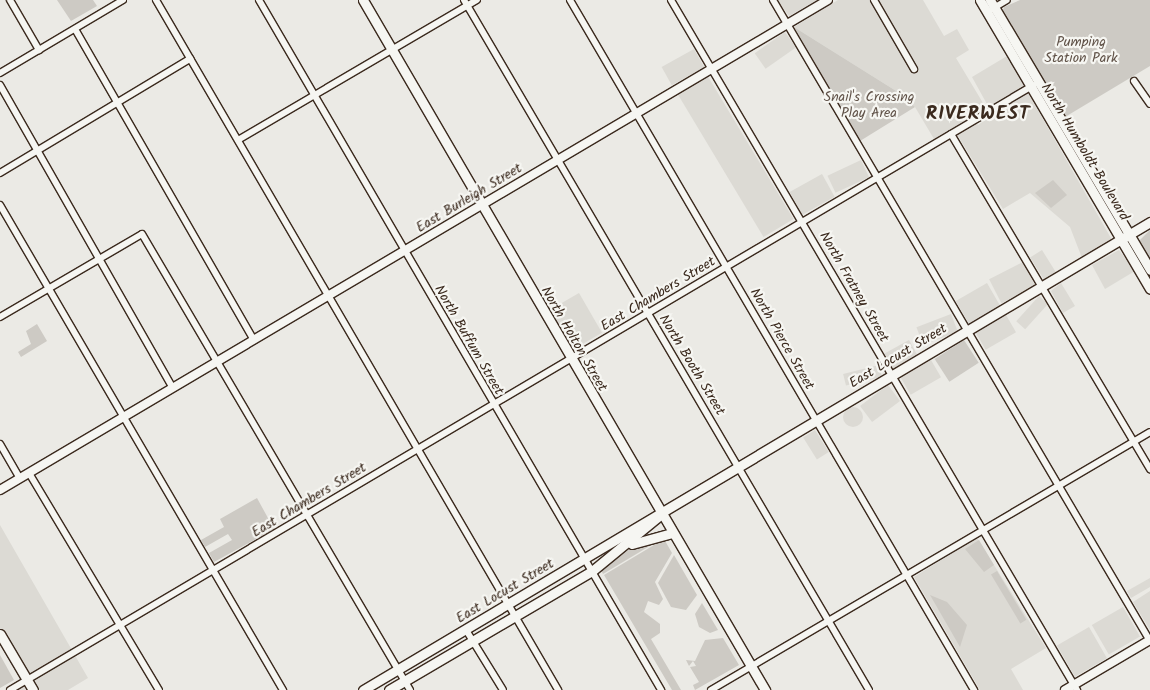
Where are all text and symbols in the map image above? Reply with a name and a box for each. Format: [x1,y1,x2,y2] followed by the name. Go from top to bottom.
[1045,34,1117,66] park label: Pumping Station Park
[1037,80,1133,224] street label: North Humboldt Boulevard
[824,89,914,121] park label: Snail's Crossing Play Area
[925,104,1031,126] district label: RIVERWEST
[413,160,525,236] street label: East Burleigh Street
[816,229,892,345] street label: North Fratney Street
[598,253,718,335] street label: East Chambers Street
[431,282,507,398] street label: North Buffum Street
[537,283,611,395] street label: North Holton Street
[746,285,818,393] street label: North Pierce Street
[655,312,729,418] street label: North Booth Street
[846,320,950,392] street label: East Locust Street
[249,459,369,541] street label: East Chambers Street
[453,555,557,627] street label: East Locust Street

